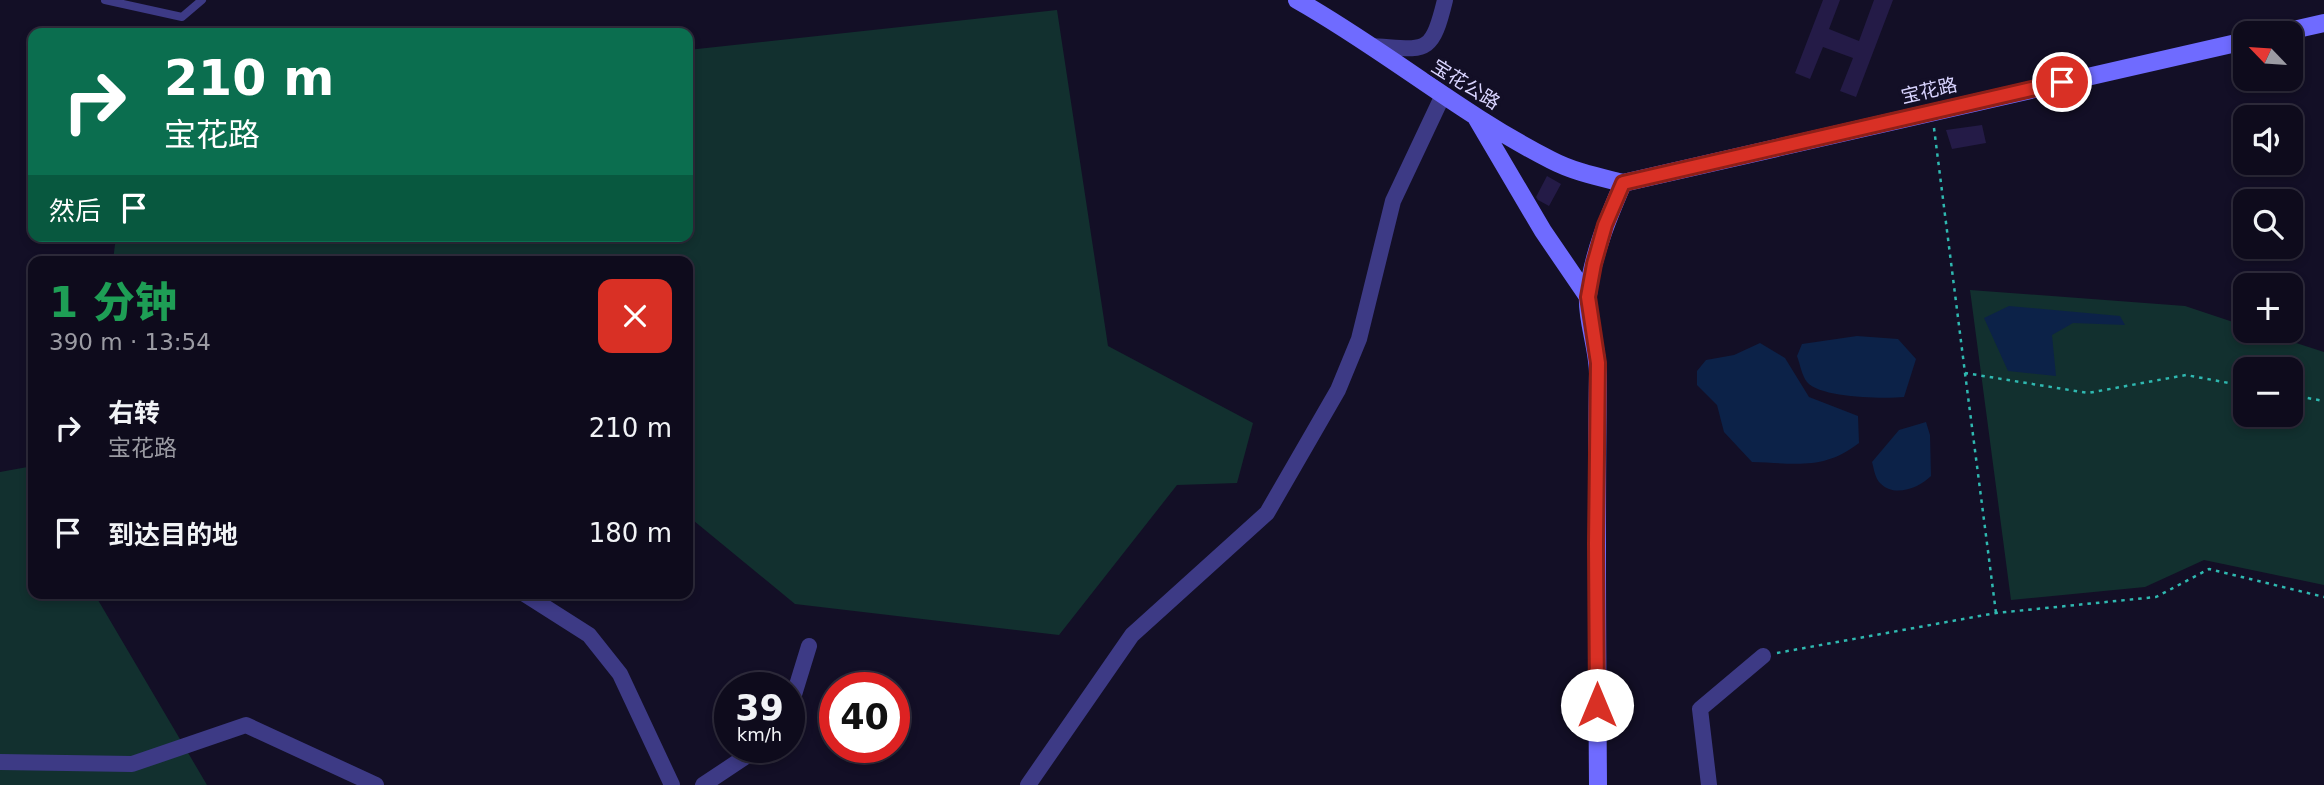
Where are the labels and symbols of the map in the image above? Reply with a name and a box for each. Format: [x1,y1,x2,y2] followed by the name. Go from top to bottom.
[2233,21,2303,91] north arrow
[2032,52,2092,112] pin
[1428,55,1504,113] street label: 宝花公路
[1899,73,1959,107] street label: 宝花路
[1560,668,1634,742] position arrow
[819,672,910,763] speed limit sign: 40

